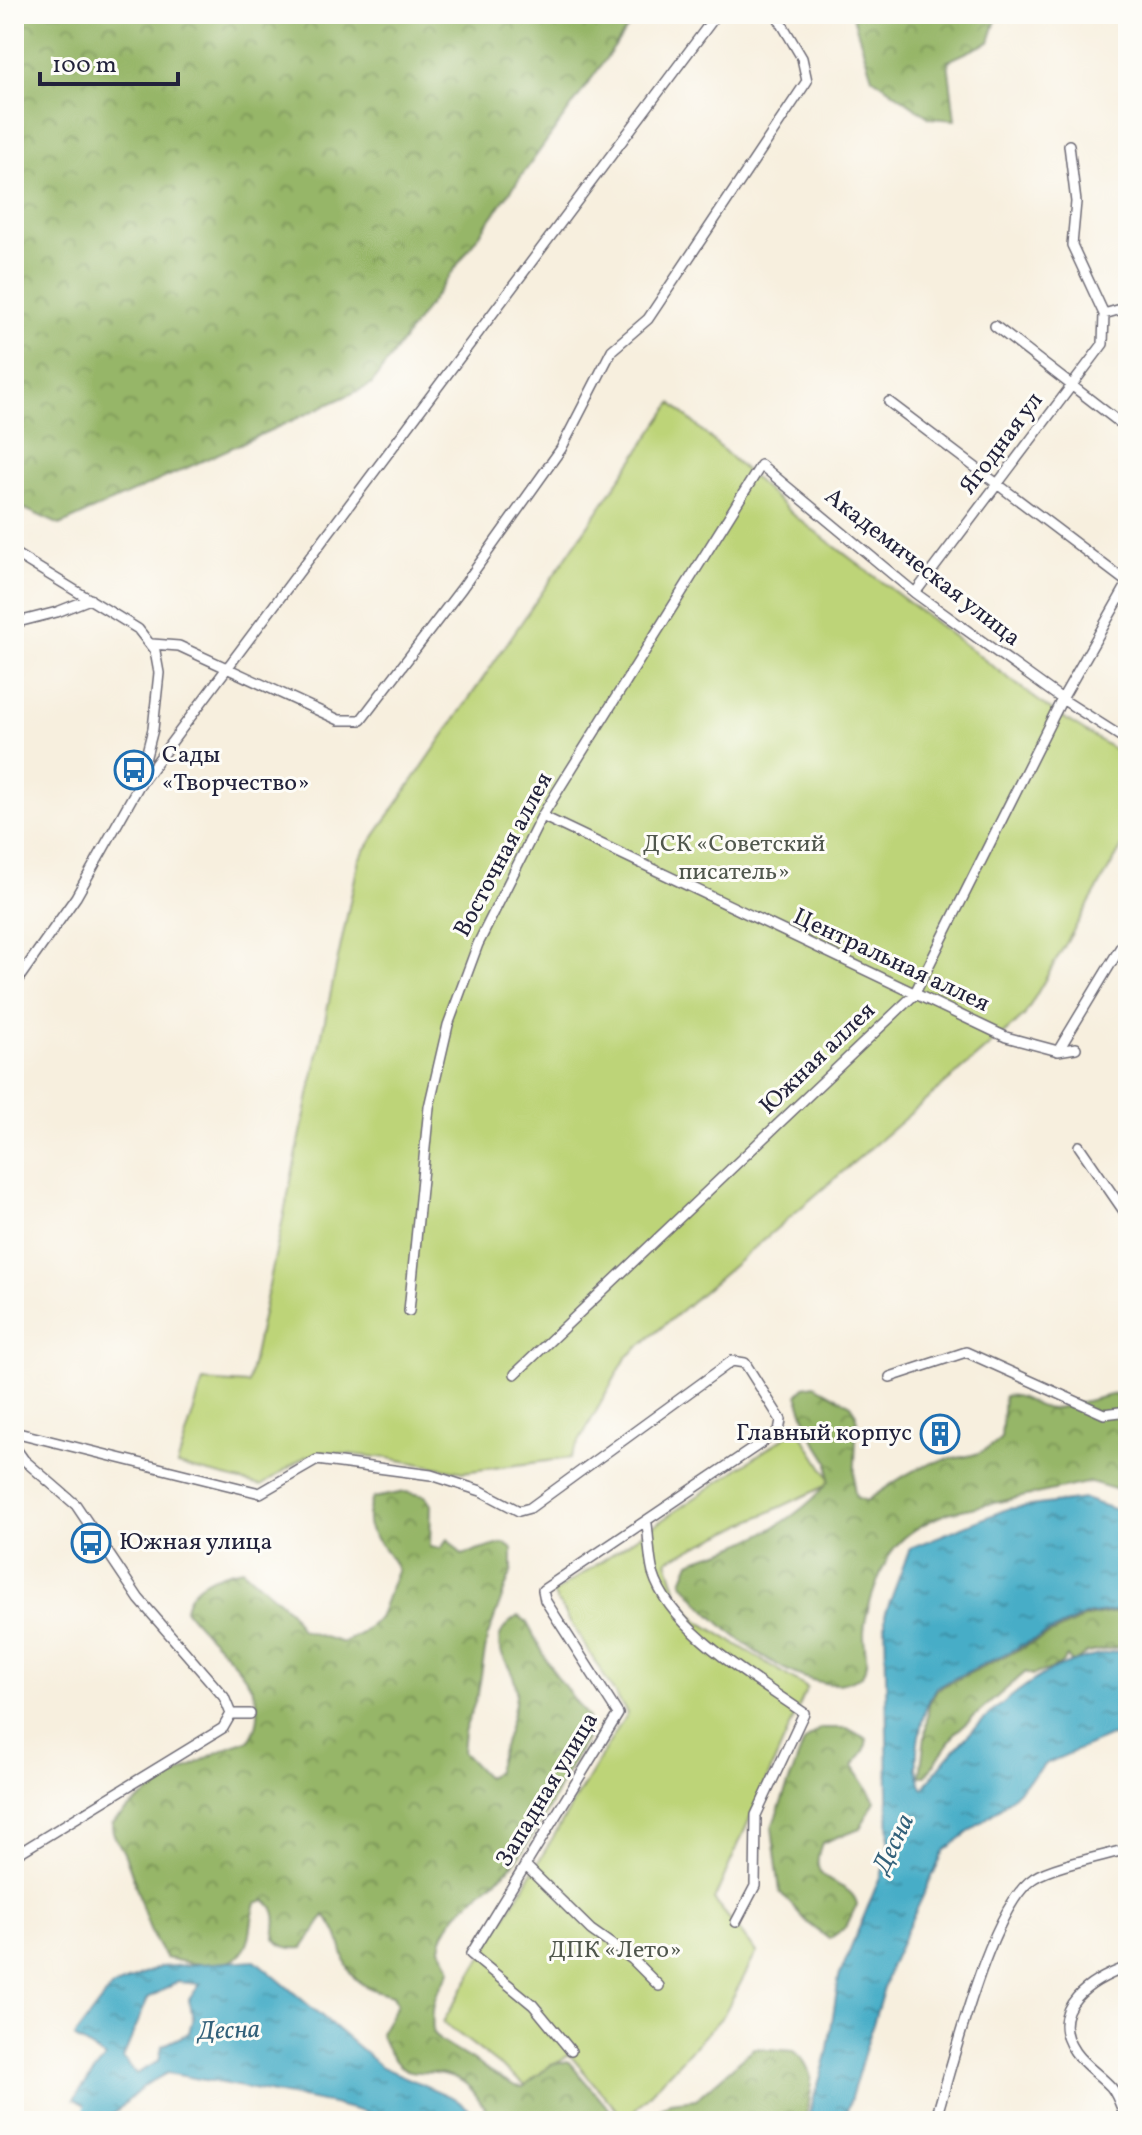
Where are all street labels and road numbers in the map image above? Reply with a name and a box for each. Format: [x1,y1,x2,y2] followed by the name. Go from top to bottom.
[952,386,1052,502] street label: Ягодная ул
[817,480,1027,656] street label: Академическая улица
[446,767,562,943] street label: Восточная аллея
[787,901,995,1021] street label: Центральная аллея
[752,995,884,1123] street label: Южная аллея
[488,1706,608,1874] street label: Западная улица

